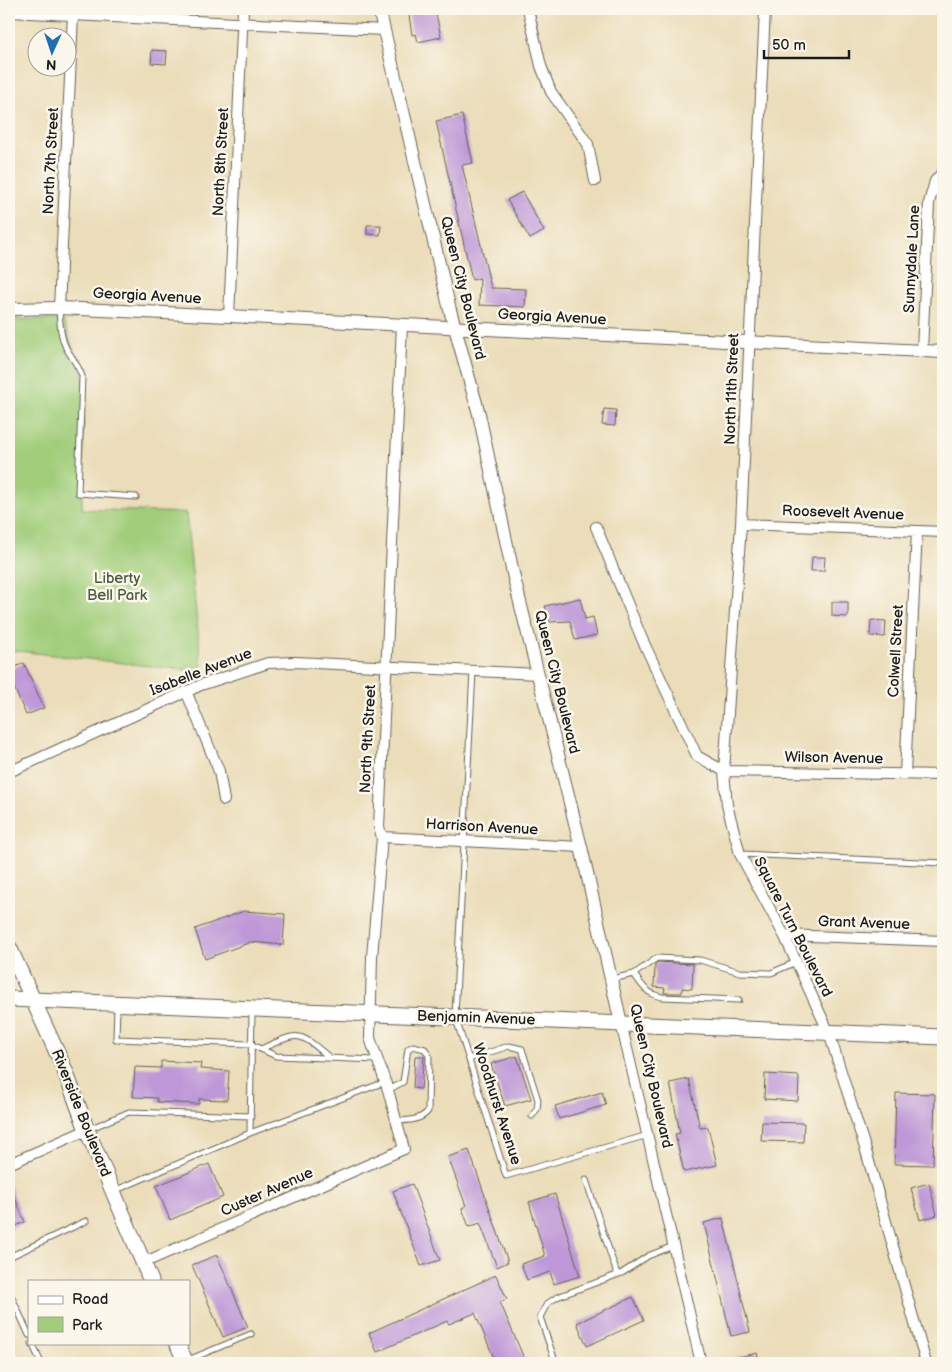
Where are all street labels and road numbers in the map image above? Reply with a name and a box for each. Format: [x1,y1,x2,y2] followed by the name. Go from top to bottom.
[39,107,63,215] street label: North 7th Street
[209,107,233,217] street label: North 8th Street
[900,204,924,313] street label: Sunnydale Lane
[436,214,490,362] street label: Queen City Boulevard
[92,284,202,308] street label: Georgia Avenue
[497,305,607,329] street label: Georgia Avenue
[721,332,743,445] street label: North 11th Street
[782,501,905,525] street label: Roosevelt Avenue
[884,604,908,698] street label: Colwell Street
[530,608,584,756] street label: Queen City Boulevard
[147,644,255,700] street label: Isabelle Avenue
[356,684,380,794] street label: North 9th Street
[785,748,884,768] street label: Wilson Avenue
[425,815,539,839] street label: Harrison Avenue
[749,854,837,1000] street label: Square Turn Boulevard
[818,912,911,934] street label: Grant Avenue
[625,1002,677,1150] street label: Queen City Boulevard
[416,1006,536,1030] street label: Benjamin Avenue
[468,1041,526,1167] street label: Woodhurst Avenue
[47,1046,115,1180] street label: Riverside Boulevard
[218,1163,316,1221] street label: Custer Avenue

